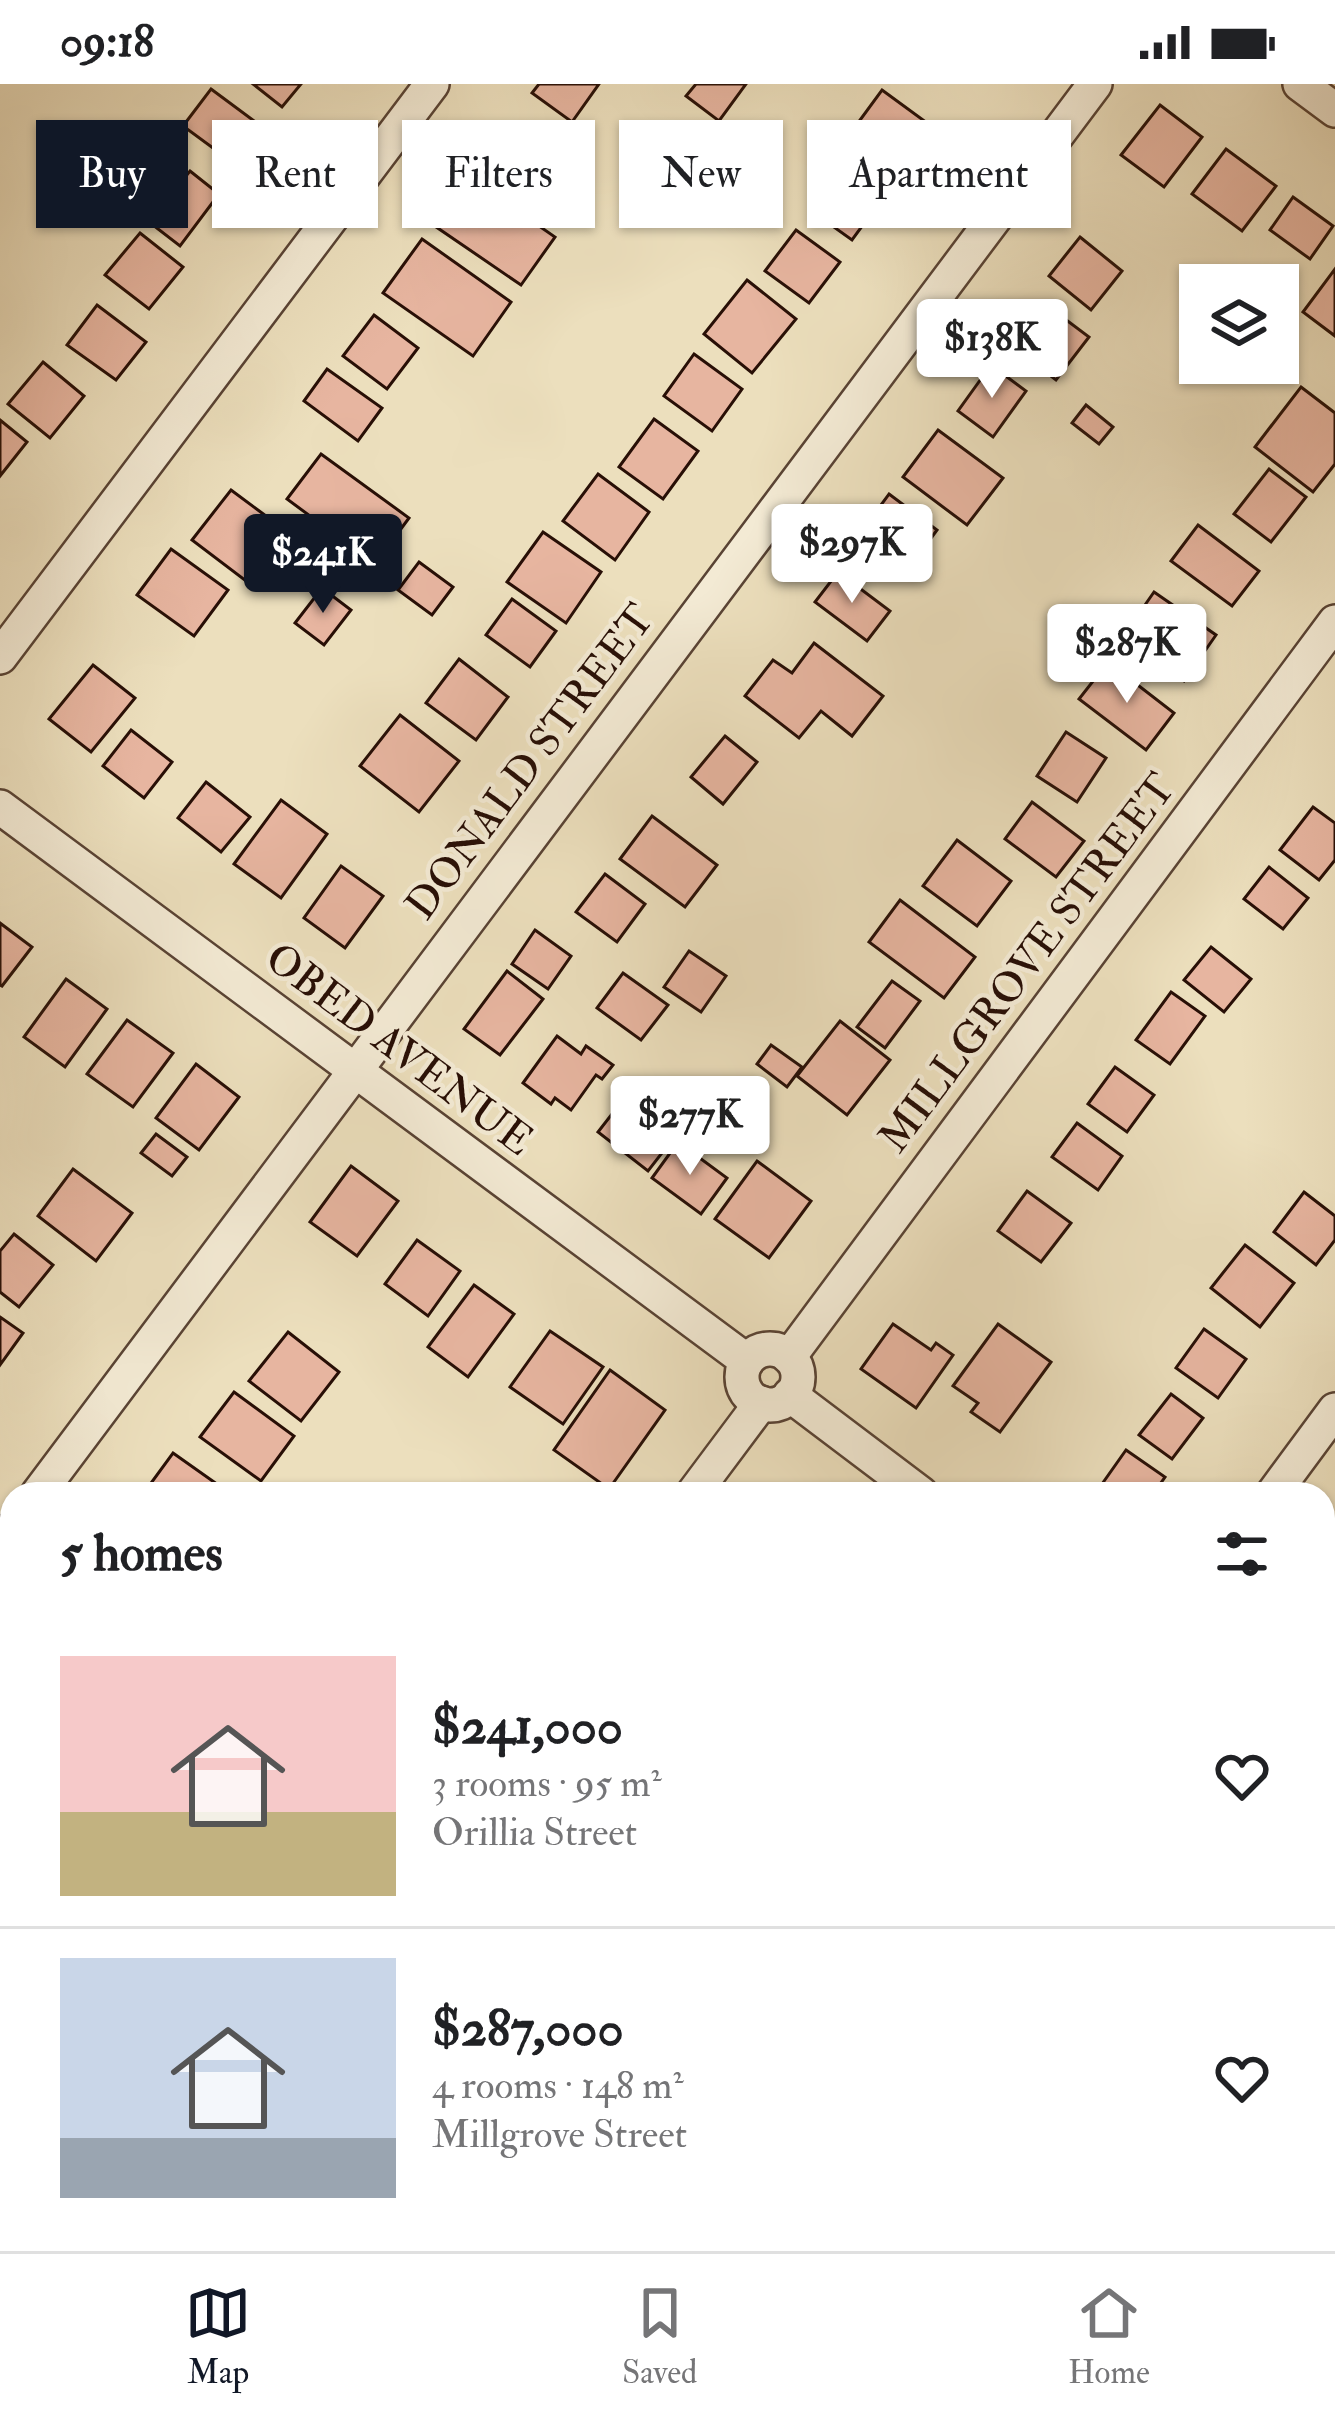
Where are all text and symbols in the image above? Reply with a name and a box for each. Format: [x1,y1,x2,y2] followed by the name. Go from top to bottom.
[60,14,154,70] text: 09:18
[36,120,188,228] chip: Buy
[212,120,378,228] chip: Rent
[402,120,595,228] chip: Filters
[619,120,783,228] chip: New
[807,120,1071,228] chip: Apartment
[1179,264,1299,384] map controls
[1179,264,1299,384] button: layers
[908,299,1076,401] pin: $138K
[944,313,1040,362] text: $138K
[768,504,936,606] pin: $297K
[239,514,407,616] pin: $241K
[799,518,905,567] text: $297K
[271,528,375,577] text: $241K
[395,594,666,930] street label: DONALD STREET
[1043,604,1211,706] pin: $287K
[1074,618,1180,667] text: $287K
[868,764,1187,1163] street label: MILLGROVE STREET
[255,932,543,1167] street label: OBED AVENUE
[606,1076,774,1178] pin: $277K
[638,1090,742,1139] text: $277K
[1209,1521,1275,1587] icon: filters
[60,1522,223,1586] text: 5 homes
[432,1695,623,1759] text: $241,000
[156,1704,300,1848] icon: home
[1209,1743,1275,1809] icon: heart
[432,1759,661,1808] text: 3 rooms · 95 m²
[432,1808,637,1857] text: Orillia Street
[432,1997,624,2061] text: $287,000
[156,2006,300,2150] icon: home
[1209,2045,1275,2111] icon: heart
[432,2061,684,2110] text: 4 rooms · 148 m²
[432,2110,687,2159] text: Millgrove Street
[185,2280,251,2393] tab: Map
[622,2280,697,2393] tab: Saved
[1068,2280,1150,2393] tab: Home

